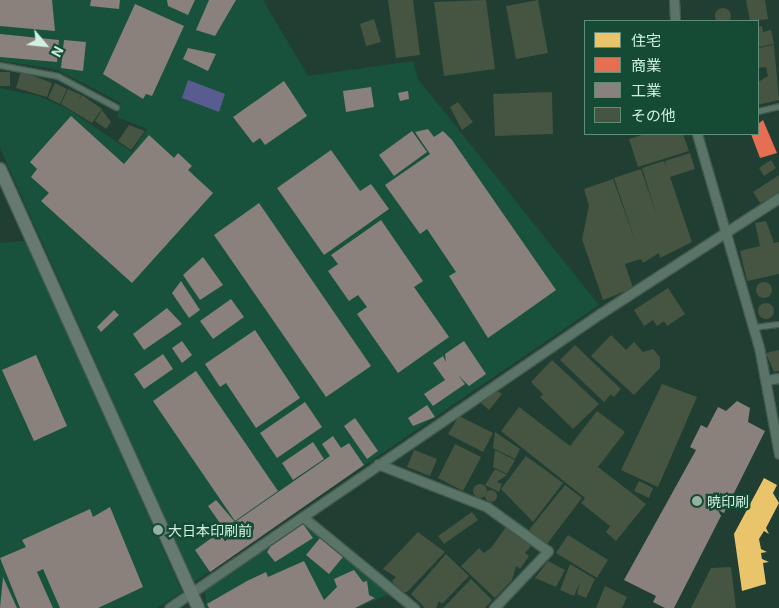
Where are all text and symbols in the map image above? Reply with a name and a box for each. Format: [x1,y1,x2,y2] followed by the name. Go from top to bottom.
[20,20,70,70] north arrow
[584,20,759,135] legend
[631,29,661,50] text: 住宅
[47,43,70,61] text: N
[631,54,661,75] text: 商業
[631,79,661,100] text: 工業
[631,104,676,125] text: その他
[707,493,749,509] place label: 暁印刷
[691,495,703,507] marker: 暁印刷
[168,522,252,538] place label: 大日本印刷前
[152,524,164,536] marker: 大日本印刷前

